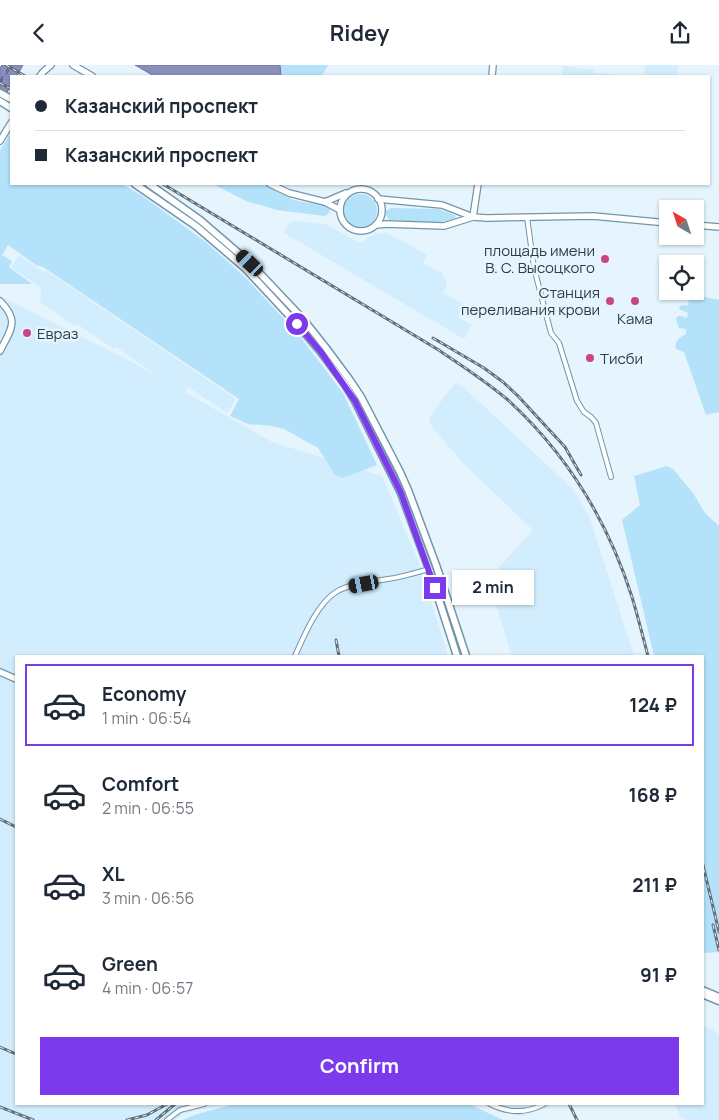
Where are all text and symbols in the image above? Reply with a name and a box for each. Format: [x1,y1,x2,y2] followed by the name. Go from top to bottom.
[330,18,389,48] text: Ridey
[25,19,53,47] icon: back
[666,19,694,47] icon: share
[65,93,258,119] text: Казанский проспект
[65,142,258,168] text: Казанский проспект
[659,200,704,245] north arrow
[659,200,704,300] map controls
[484,240,595,278] place label: площадь имени В. С. Высоцкого
[233,247,266,279] car
[599,253,611,265] marker: площадь имени В. С. Высоцкого
[659,255,704,300] button: locate
[461,282,600,320] place label: Станция переливания крови
[604,295,616,307] marker: Станция переливания крови
[629,295,641,307] marker: Кама
[617,308,653,329] place label: Кама
[286,313,308,335] route start
[37,323,78,344] place label: Евраз
[21,327,33,339] marker: Евраз
[600,348,643,369] place label: Тисби
[584,352,596,364] marker: Тисби
[452,571,535,605] callout: 2 min
[347,574,380,594] car
[472,576,514,598] text: 2 min
[424,577,446,599] route end
[102,681,186,707] text: Economy
[42,683,87,728] icon: car
[629,692,677,718] text: 124 ₽
[102,707,191,729] text: 1 min · 06:54
[102,771,179,797] text: Comfort
[42,773,87,818] icon: car
[628,782,677,808] text: 168 ₽
[102,797,194,819] text: 2 min · 06:55
[102,861,125,887] text: XL
[42,863,87,908] icon: car
[632,872,677,898] text: 211 ₽
[102,887,195,909] text: 3 min · 06:56
[102,951,158,977] text: Green
[42,953,87,998] icon: car
[640,962,677,988] text: 91 ₽
[102,977,193,999] text: 4 min · 06:57
[40,1037,679,1095] button: Confirm

